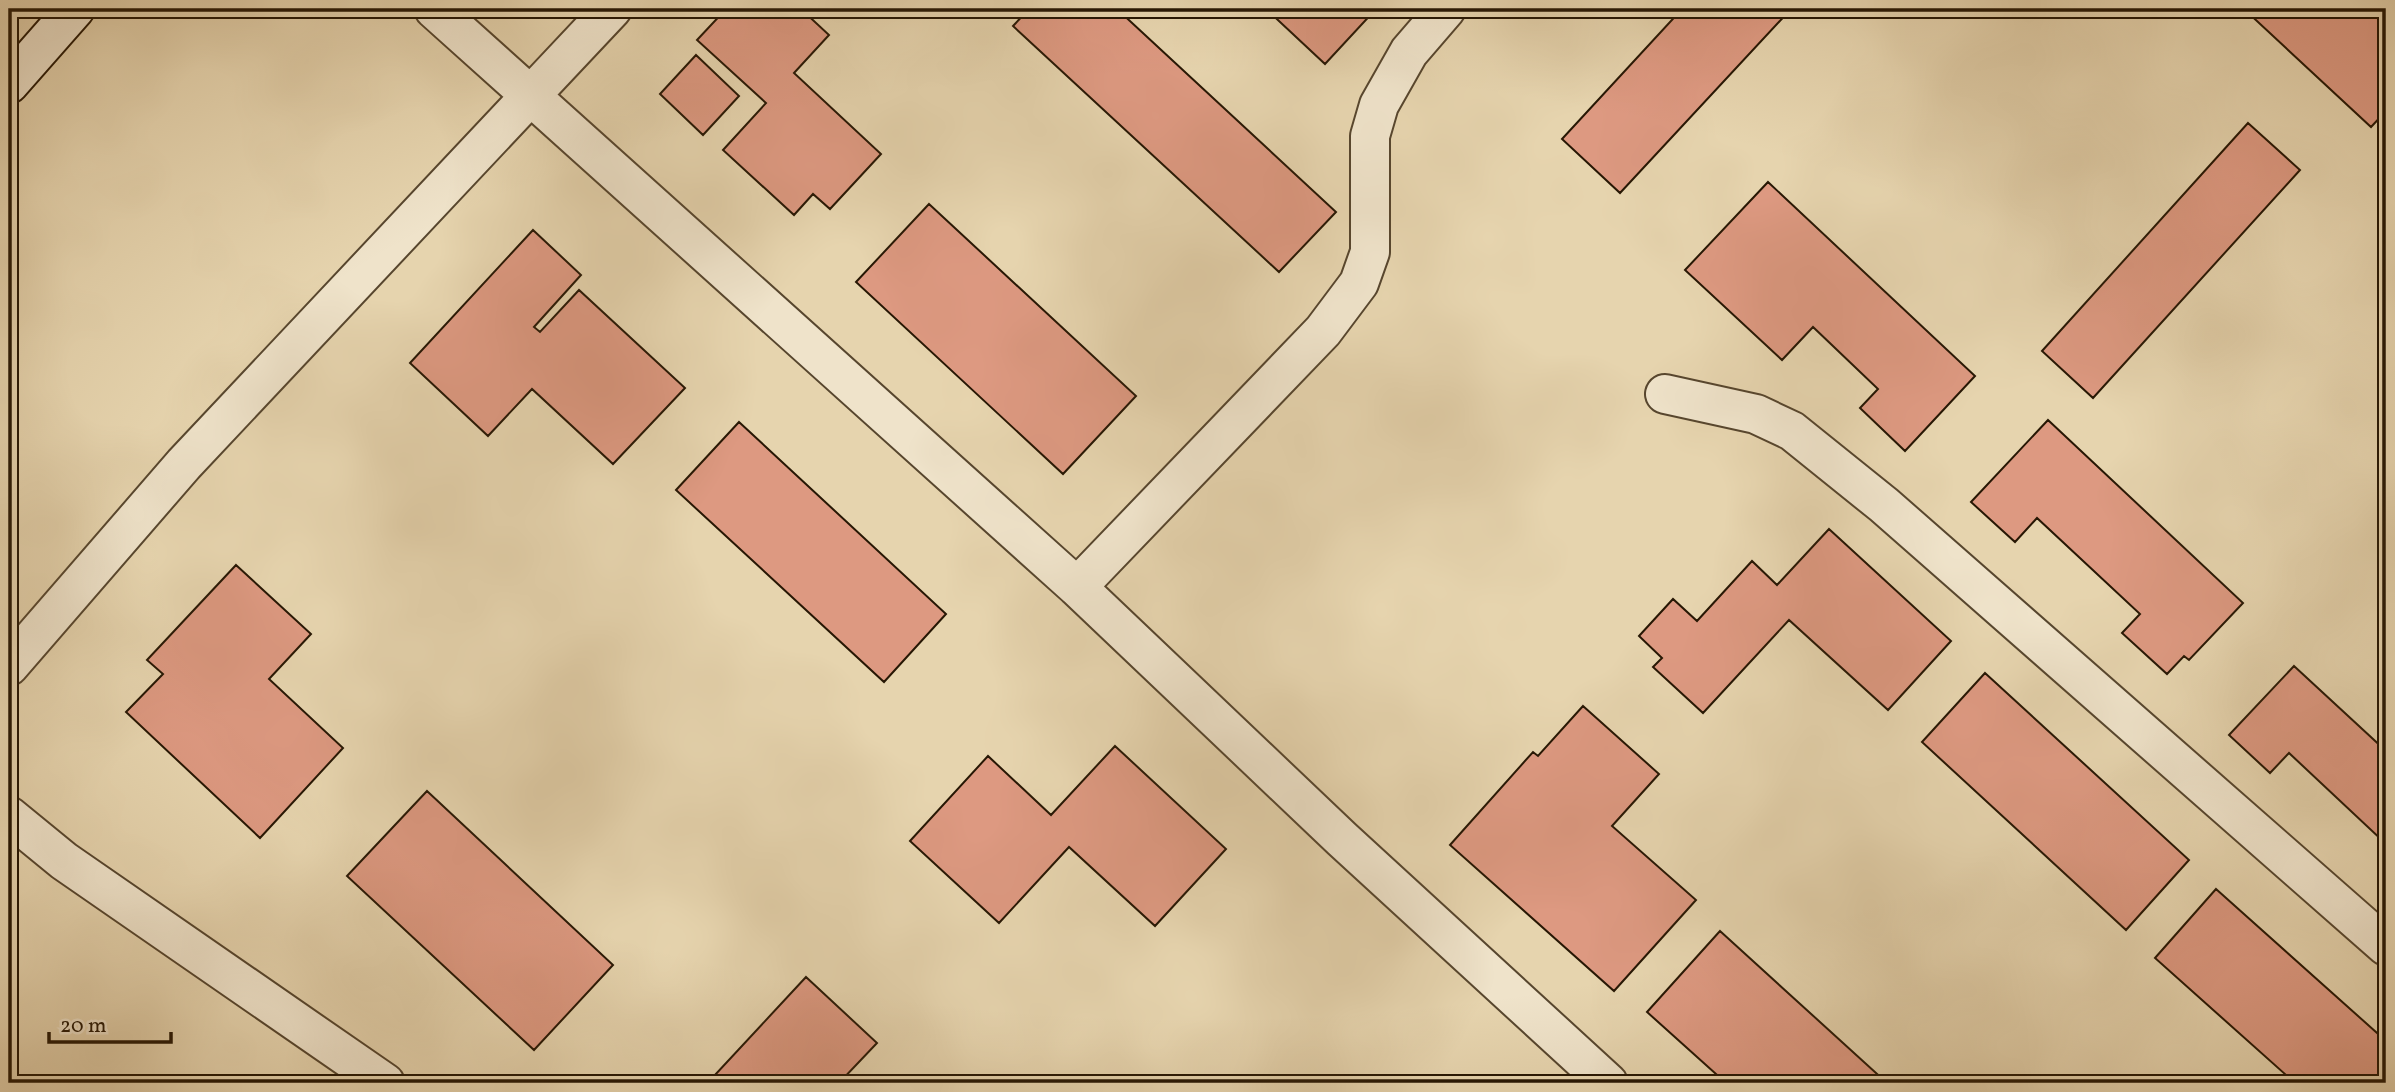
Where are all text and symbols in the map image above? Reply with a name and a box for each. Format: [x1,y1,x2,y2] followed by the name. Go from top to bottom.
[49,1001,172,1045] scale bar
[60,1012,106,1041] text: 20 m

